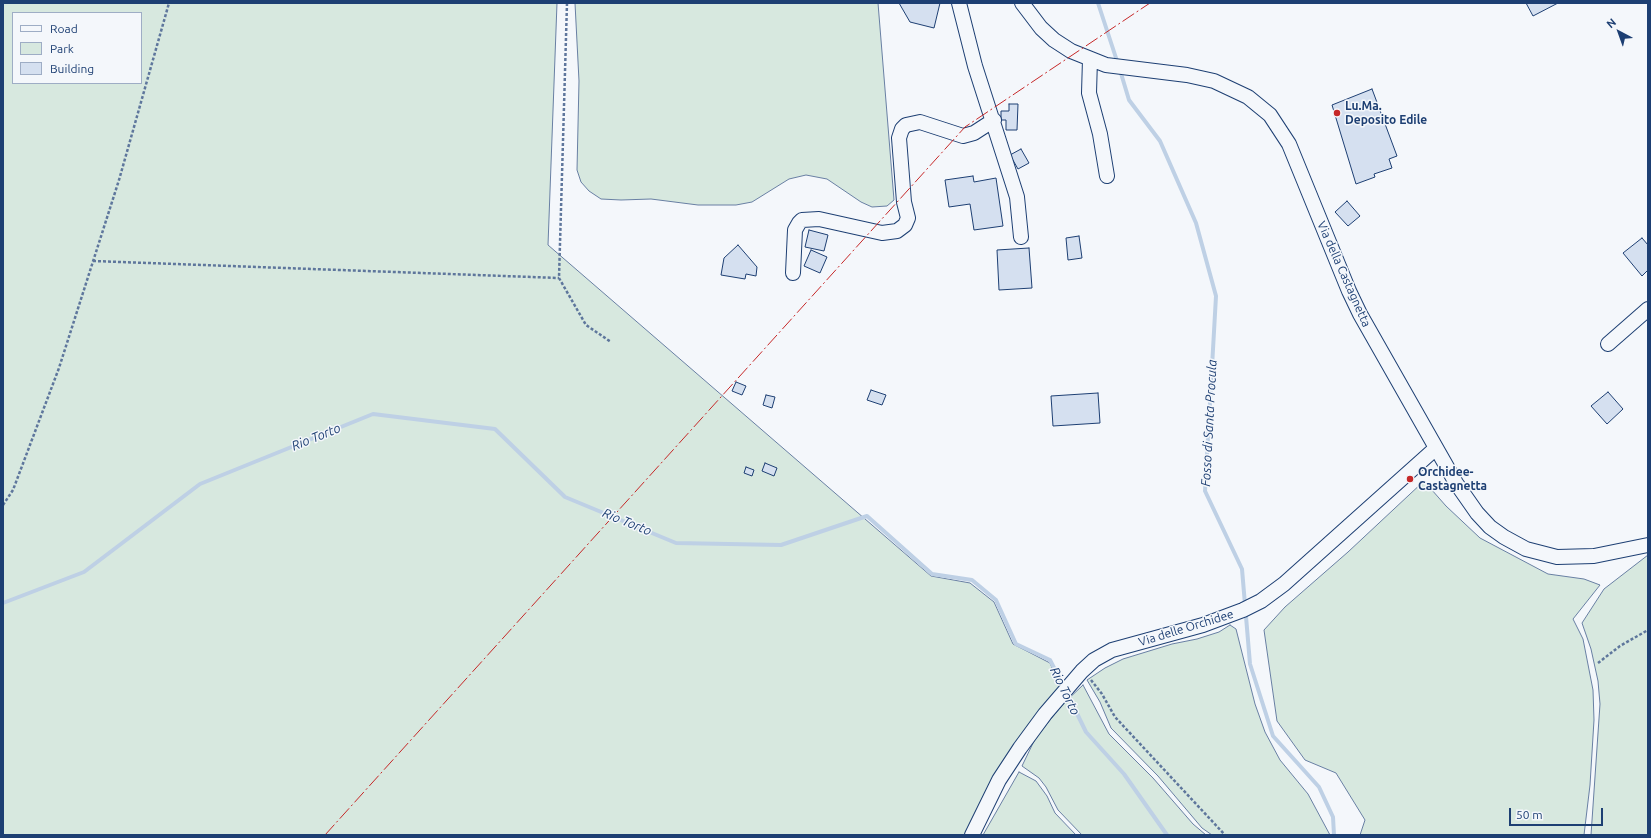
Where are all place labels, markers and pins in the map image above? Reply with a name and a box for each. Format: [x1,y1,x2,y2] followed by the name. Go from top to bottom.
[1345,99,1427,127] place label: Lu.Ma. Deposito Edile
[1332,108,1342,118] marker: Lu.Ma. Deposito Edile
[1418,465,1487,493] place label: Orchidee- Castagnetta
[1405,474,1415,484] marker: Orchidee- Castagnetta

